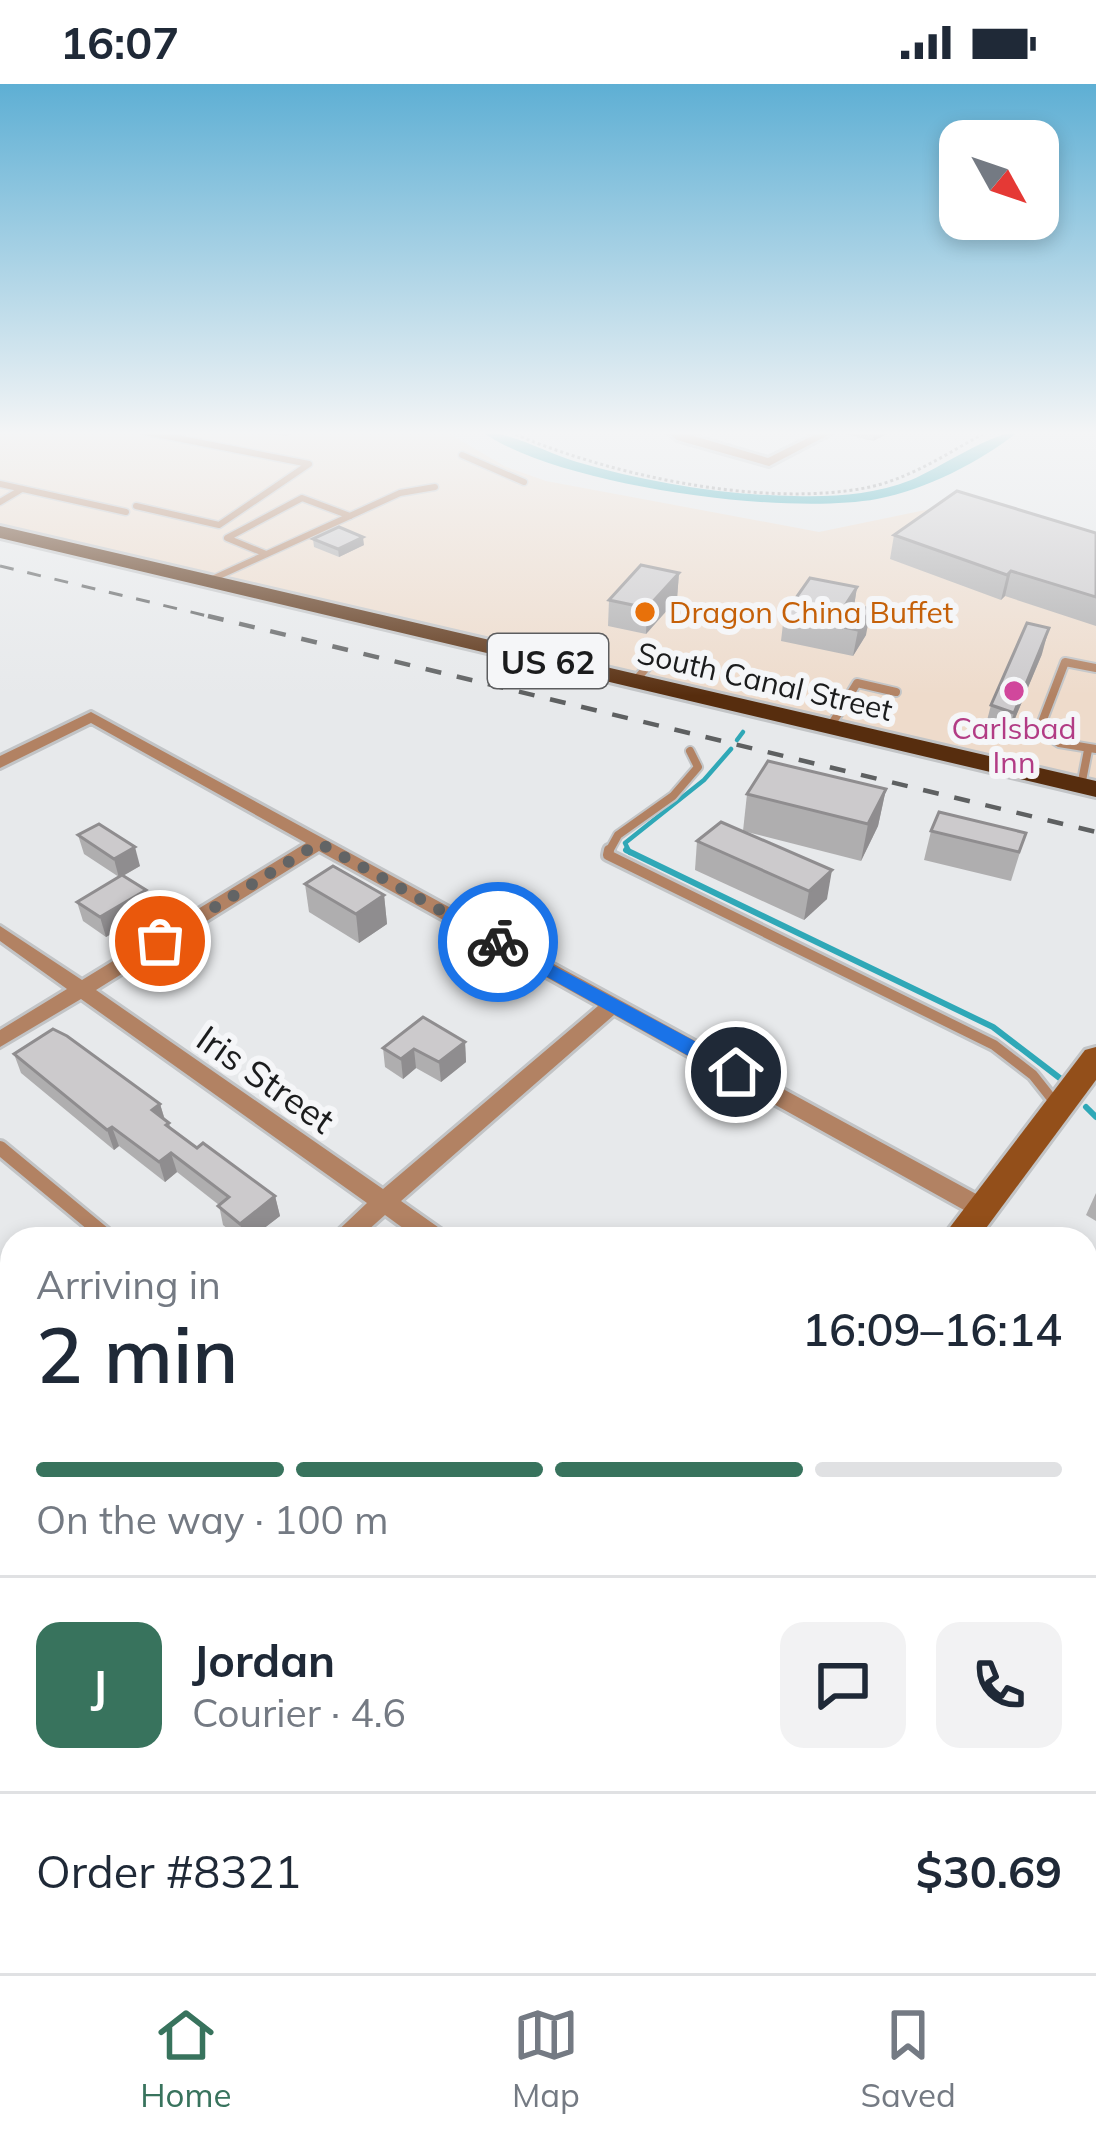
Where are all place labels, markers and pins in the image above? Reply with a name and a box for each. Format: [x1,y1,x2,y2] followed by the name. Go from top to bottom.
[669,593,953,631] place label: Dragon China Buffet
[632,599,658,625] marker: Dragon China Buffet
[1001,678,1027,704] marker: Carlsbad Inn
[952,709,1076,781] place label: Carlsbad Inn
[109,890,211,992] pin
[685,1021,787,1123] pin

